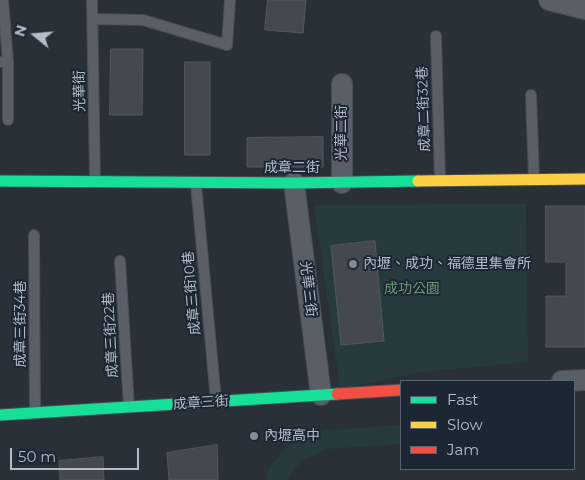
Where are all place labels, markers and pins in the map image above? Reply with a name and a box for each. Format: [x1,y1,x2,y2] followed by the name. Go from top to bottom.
[363,256,531,272] place label: 內壢、成功、福德里集會所
[347,258,359,270] marker: 內壢、成功、福德里集會所
[264,428,320,444] place label: 內壢高中
[248,430,260,442] marker: 內壢高中

